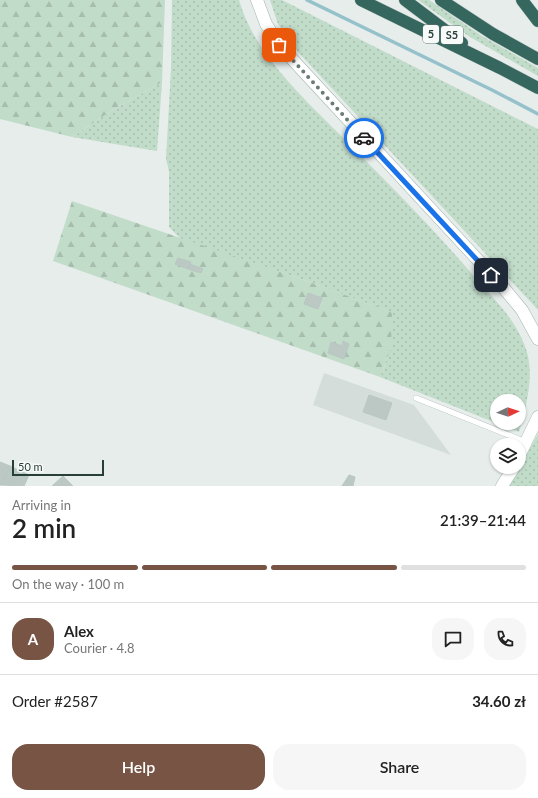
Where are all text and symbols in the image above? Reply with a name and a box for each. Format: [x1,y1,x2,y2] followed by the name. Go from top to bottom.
[423,25,439,43] road number: 5
[441,26,463,44] road number: S5
[262,28,296,62] pin
[268,34,290,56] icon: bag
[344,118,384,158] courier
[353,127,375,149] icon: car
[474,258,508,292] pin
[480,264,502,286] icon: home
[490,394,526,430] north arrow
[490,394,526,474] map controls
[490,438,526,474] button: layers
[12,458,104,477] scale bar
[18,460,43,473] text: 50 m
[12,497,71,513] text: Arriving in
[440,511,526,529] text: 21:39–21:44
[12,512,76,544] text: 2 min
[12,576,124,592] text: On the way · 100 m
[432,618,474,660] button: chat
[484,618,526,660] button: phone
[64,622,94,640] text: Alex
[28,630,38,648] text: A
[64,640,135,656] text: Courier · 4.8
[12,692,98,710] text: Order #2587
[472,692,526,710] text: 34.60 zł
[12,744,265,790] button: Help
[273,744,526,790] button: Share

